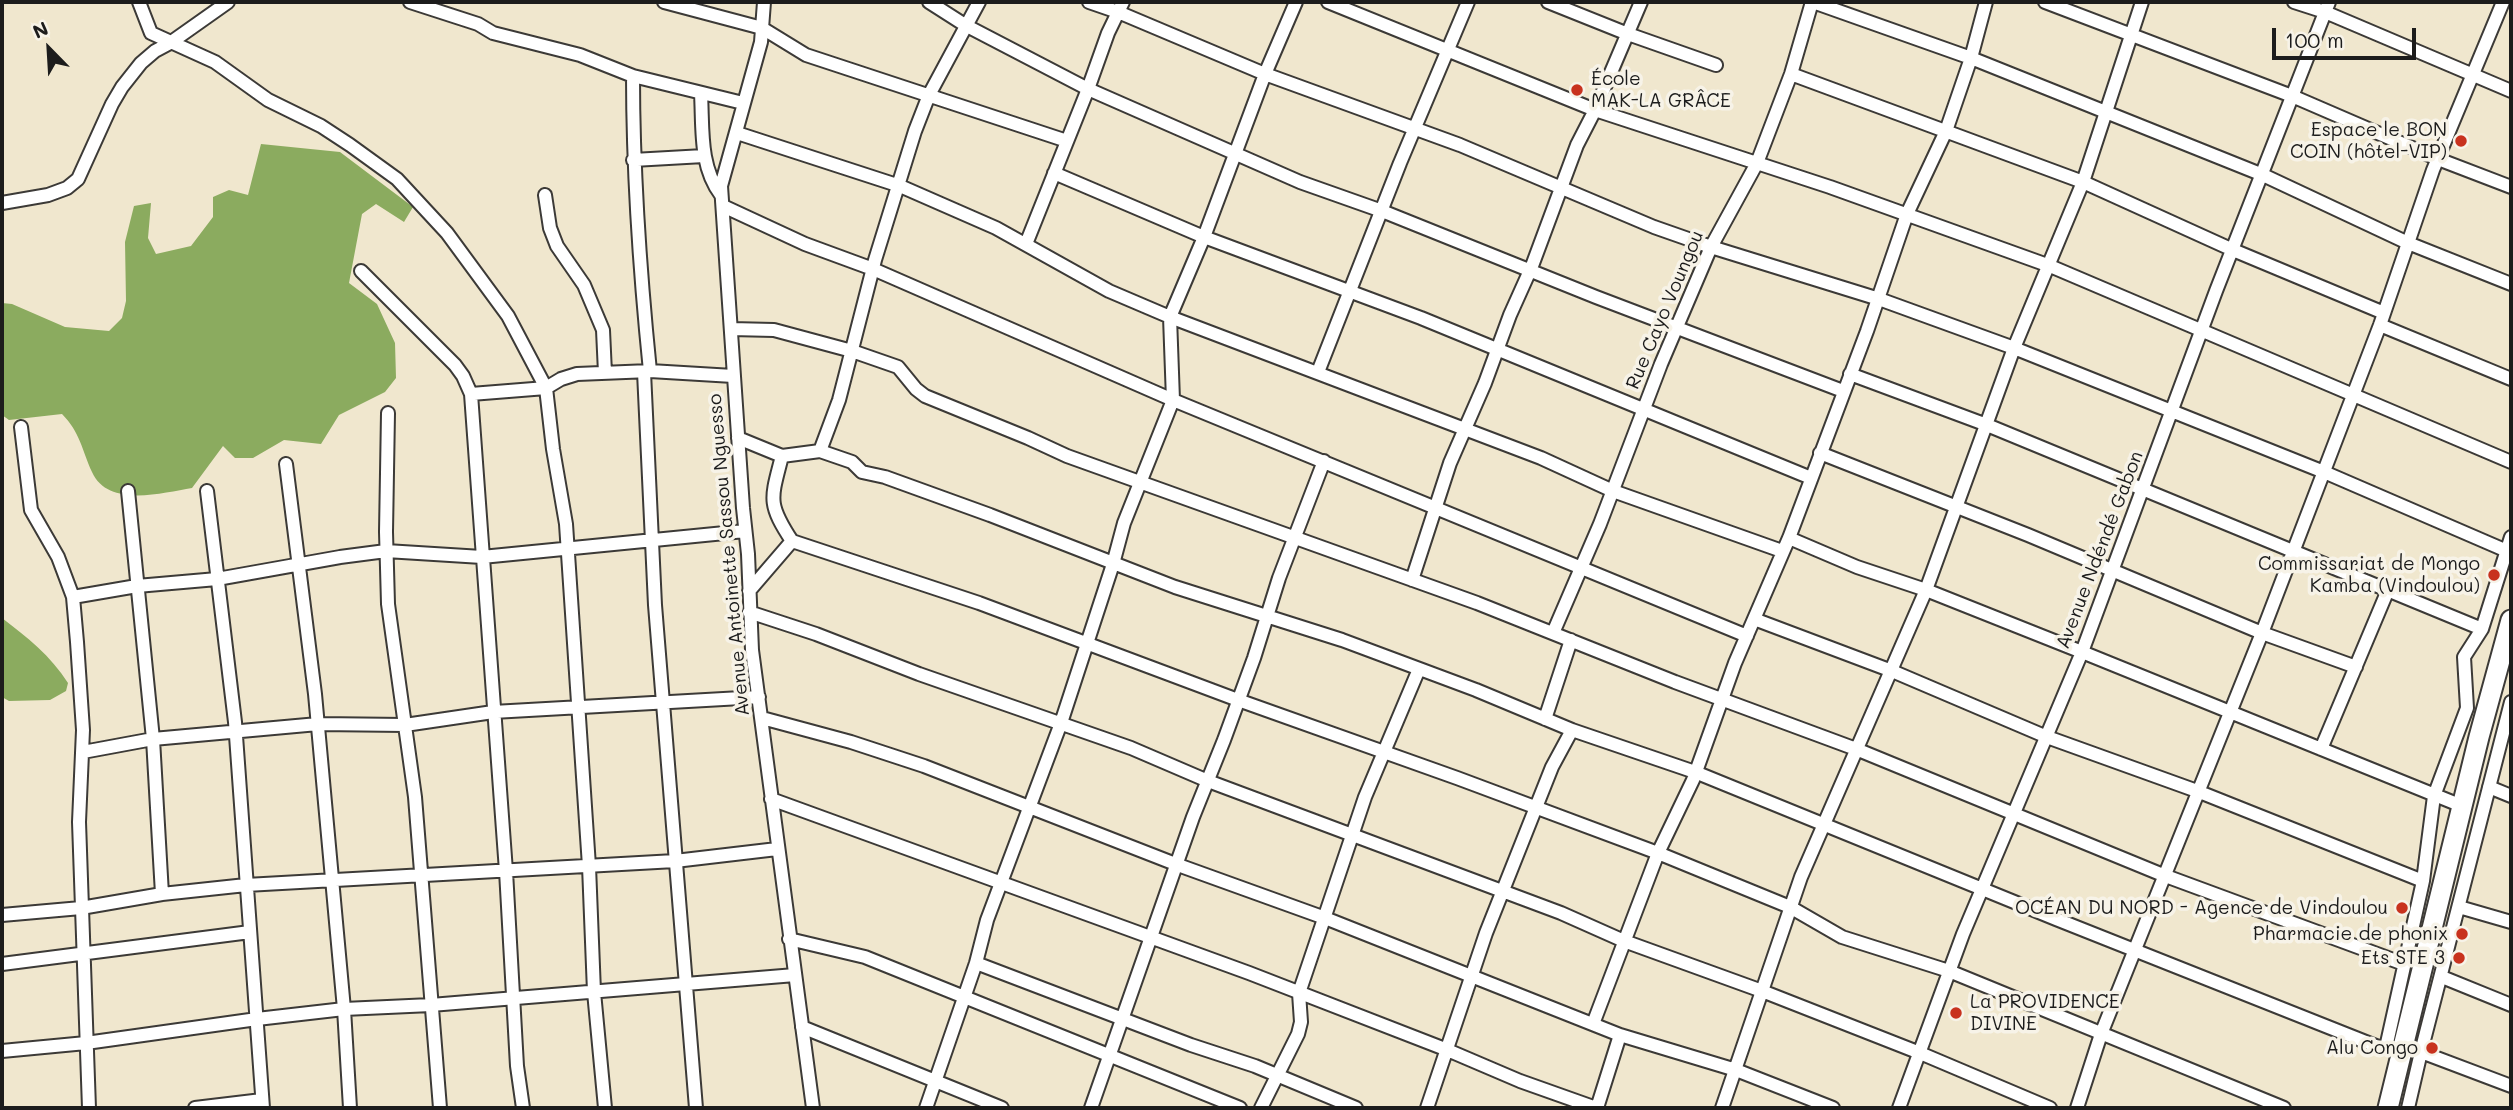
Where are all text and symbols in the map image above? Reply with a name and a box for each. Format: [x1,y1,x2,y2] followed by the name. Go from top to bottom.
[14,14,84,84] north arrow
[2275,14,2418,58] scale bar
[29,15,52,44] text: N
[2285,26,2344,53] text: 100 m
[1591,68,1731,112] place label: École MAK-LA GRÂCE
[1569,82,1585,98] marker: École MAK-LA GRÂCE
[2290,119,2447,163] place label: Espace le BON COIN (hôtel-VIP)
[2453,133,2469,149] marker: Espace le BON COIN (hôtel-VIP)
[1621,227,1709,393] street label: Rue Cayo Voungou
[704,393,754,717] street label: Avenue Antoinette Sassou Nguesso
[2052,448,2148,652] street label: Avenue Ndéndé Gabon
[2258,553,2480,597] place label: Commissariat de Mongo Kamba (Vindoulou)
[2486,567,2502,583] marker: Commissariat de Mongo Kamba (Vindoulou)
[2015,897,2388,919] place label: OCÉAN DU NORD - Agence de Vindoulou
[2394,900,2410,916] marker: OCÉAN DU NORD - Agence de Vindoulou
[2253,923,2448,945] place label: Pharmacie de phonix
[2454,926,2470,942] marker: Pharmacie de phonix
[2361,947,2445,969] place label: Ets STE 3
[2451,950,2467,966] marker: Ets STE 3
[1970,991,2120,1035] place label: La PROVIDENCE DIVINE
[1948,1005,1964,1021] marker: La PROVIDENCE DIVINE
[2326,1037,2418,1059] place label: Alu Congo
[2424,1040,2440,1056] marker: Alu Congo

